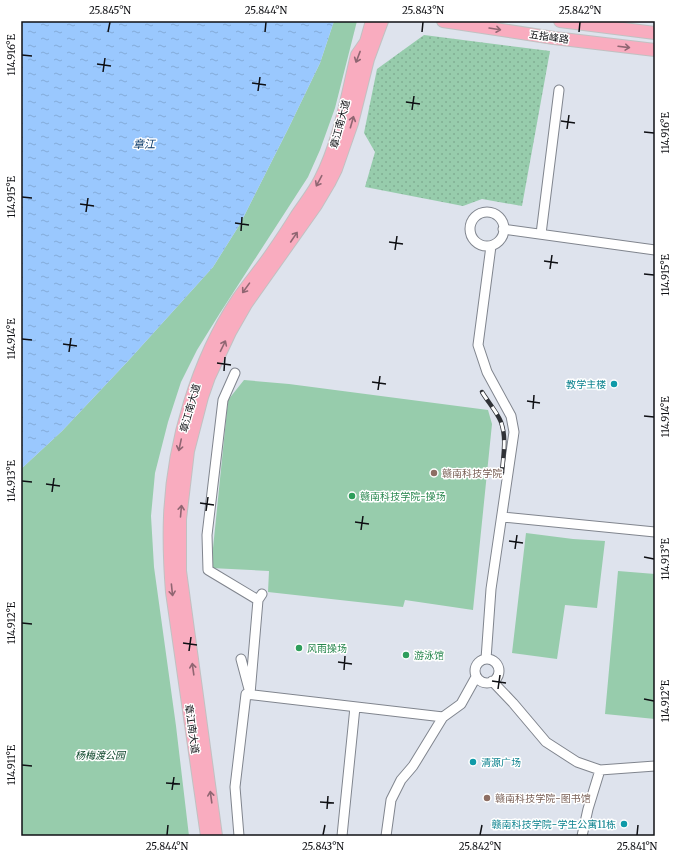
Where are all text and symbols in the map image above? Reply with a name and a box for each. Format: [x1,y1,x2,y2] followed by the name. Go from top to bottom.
[89,4,131,17] text: 25.845°N
[245,4,287,17] text: 25.844°N
[402,4,444,17] text: 25.843°N
[559,4,602,17] text: 25.842°N
[488,25,501,33] one-way arrow
[528,28,570,46] street label: 五指峰路
[5,34,18,76] text: 114.916°E
[617,43,630,50] one-way arrow
[353,51,361,63] one-way arrow
[327,98,353,150] street label: 章江南大道
[659,112,672,154] text: 114.916°E
[349,116,356,129] one-way arrow
[133,137,156,151] water label: 章江
[5,175,18,218] text: 114.915°E
[315,175,323,187] one-way arrow
[290,232,298,243] one-way arrow
[659,253,672,296] text: 114.915°E
[242,283,251,294] one-way arrow
[5,318,18,360] text: 114.914°E
[220,340,227,352] one-way arrow
[566,378,606,391] place label: 教学主楼
[609,379,619,389] marker: 教学主楼
[177,382,203,434] street label: 章江南大道
[659,396,672,438] text: 114.914°E
[175,438,183,451] one-way arrow
[5,459,18,502] text: 114.913°E
[442,467,502,480] place label: 赣南科技学院
[429,468,439,478] marker: 赣南科技学院
[360,490,446,503] place label: 赣南科技学院-操场
[347,491,357,501] marker: 赣南科技学院-操场
[177,505,185,518] one-way arrow
[659,537,672,580] text: 114.913°E
[168,583,176,596] one-way arrow
[5,601,18,644] text: 114.912°E
[307,642,347,655] place label: 风雨操场
[294,643,304,653] marker: 风雨操场
[414,649,444,662] place label: 游泳馆
[401,650,411,660] marker: 游泳馆
[189,663,197,676] one-way arrow
[659,679,672,722] text: 114.912°E
[182,703,202,755] street label: 章江南大道
[5,744,18,785] text: 114.911°E
[75,749,127,762] park label: 杨梅渡公园
[481,756,521,769] place label: 清源广场
[468,757,478,767] marker: 清源广场
[207,791,215,804] one-way arrow
[495,792,591,805] place label: 赣南科技学院-图书馆
[482,793,492,803] marker: 赣南科技学院-图书馆
[491,818,616,831] place label: 赣南科技学院-学生公寓11栋
[619,819,629,829] marker: 赣南科技学院-学生公寓11栋
[146,840,188,853] text: 25.844°N
[302,840,344,853] text: 25.843°N
[459,840,502,853] text: 25.842°N
[617,840,658,853] text: 25.841°N

